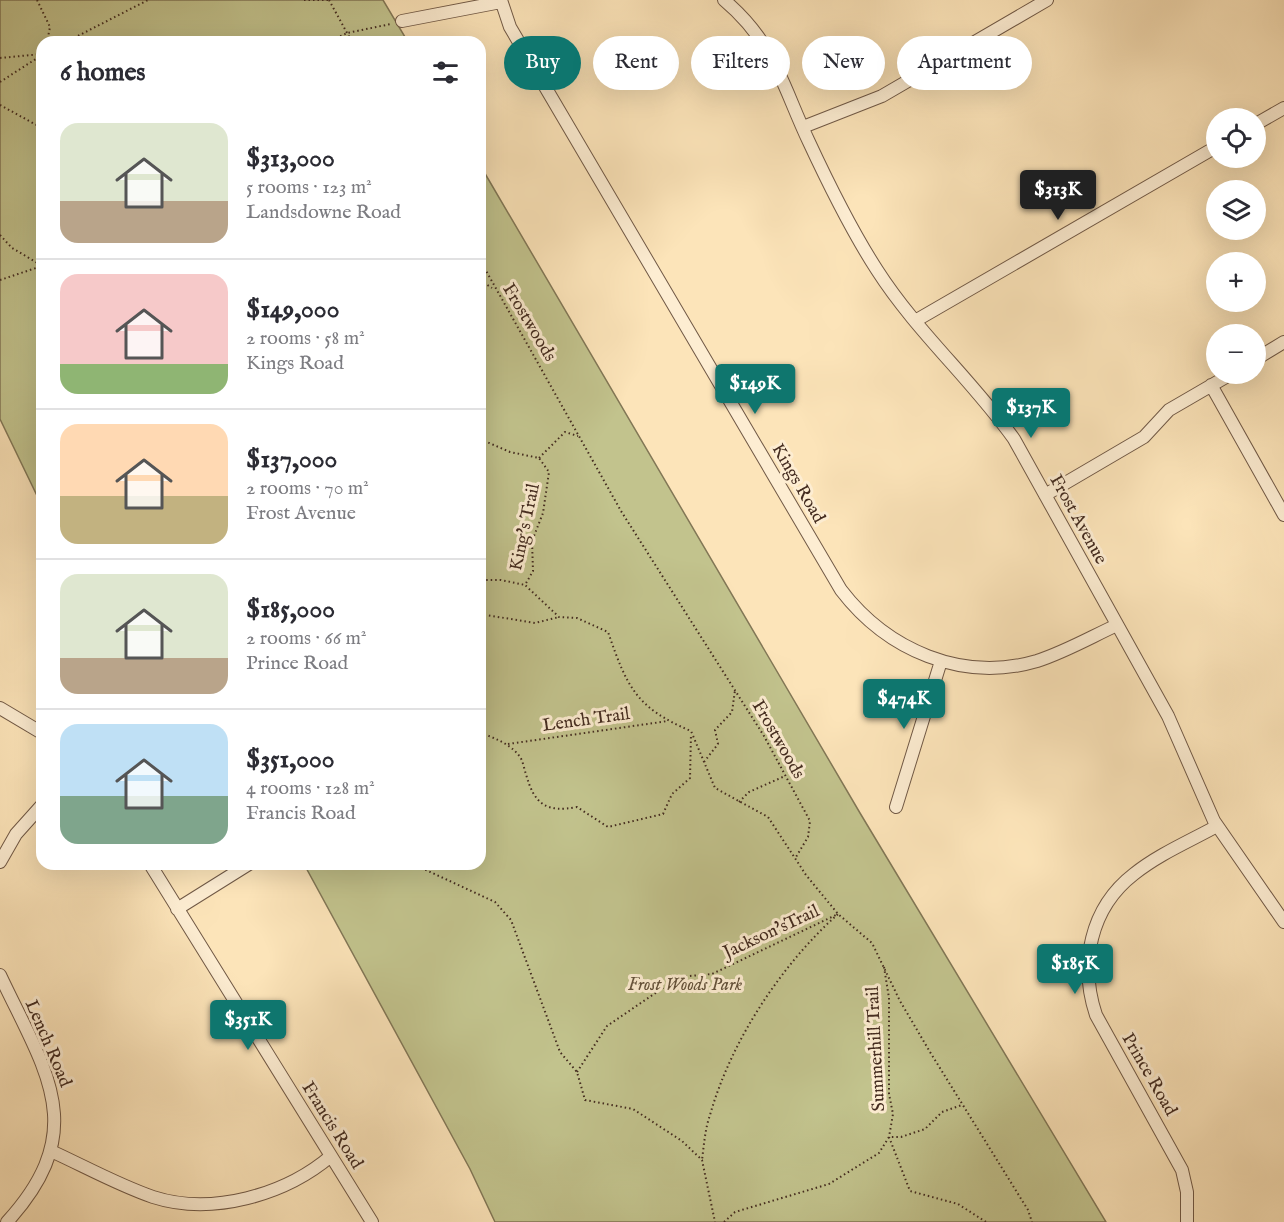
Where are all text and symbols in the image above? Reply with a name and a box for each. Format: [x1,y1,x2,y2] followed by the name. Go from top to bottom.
[504,36,581,90] chip: Buy
[593,36,679,90] chip: Rent
[691,36,790,90] chip: Filters
[802,36,885,90] chip: New
[897,36,1032,90] chip: Apartment
[60,56,145,89] text: 6 homes
[429,56,462,89] icon: filters
[1206,108,1266,384] map controls
[1206,108,1266,168] button: locate
[246,142,335,175] text: $313,000
[108,147,180,219] icon: home
[1016,170,1100,221] pin: $313K
[246,175,372,200] text: 5 rooms · 123 m²
[1034,177,1082,202] text: $313K
[1206,180,1266,240] button: layers
[246,200,401,225] text: Landsdowne Road
[1206,252,1266,312] button: +
[496,280,561,366] street label: Frostwoods
[246,293,339,326] text: $149,000
[108,298,180,370] icon: home
[1206,324,1266,384] button: −
[246,326,365,351] text: 2 rooms · 58 m²
[246,351,344,376] text: Kings Road
[713,364,797,415] pin: $149K
[729,371,781,396] text: $149K
[989,388,1073,439] pin: $137K
[1006,395,1056,420] text: $137K
[766,440,830,528] street label: Kings Road
[246,443,337,476] text: $137,000
[108,448,180,520] icon: home
[1044,471,1112,569] street label: Frost Avenue
[246,476,369,501] text: 2 rooms · 70 m²
[505,482,546,573] street label: King's Trail
[246,501,356,526] text: Frost Avenue
[246,593,335,626] text: $185,000
[108,598,180,670] icon: home
[246,626,367,651] text: 2 rooms · 66 m²
[246,651,348,676] text: Prince Road
[862,679,946,730] pin: $474K
[877,686,931,711] text: $474K
[746,696,809,783] street label: Frostwoods
[541,703,631,738] street label: Lench Trail
[246,743,334,776] text: $351,000
[108,748,180,820] icon: home
[246,776,375,801] text: 4 rooms · 128 m²
[246,801,356,826] text: Francis Road
[718,900,823,966] street label: Jackson'sTrail
[1033,944,1117,995] pin: $185K
[1051,951,1099,976] text: $185K
[628,974,742,997] park label: Frost Woods Park
[862,986,891,1112] street label: Summerhill Trail
[19,996,76,1091] street label: Lench Road
[206,1000,290,1051] pin: $351K
[224,1007,272,1032] text: $351K
[1116,1029,1182,1121] street label: Prince Road
[296,1078,368,1174] street label: Francis Road

